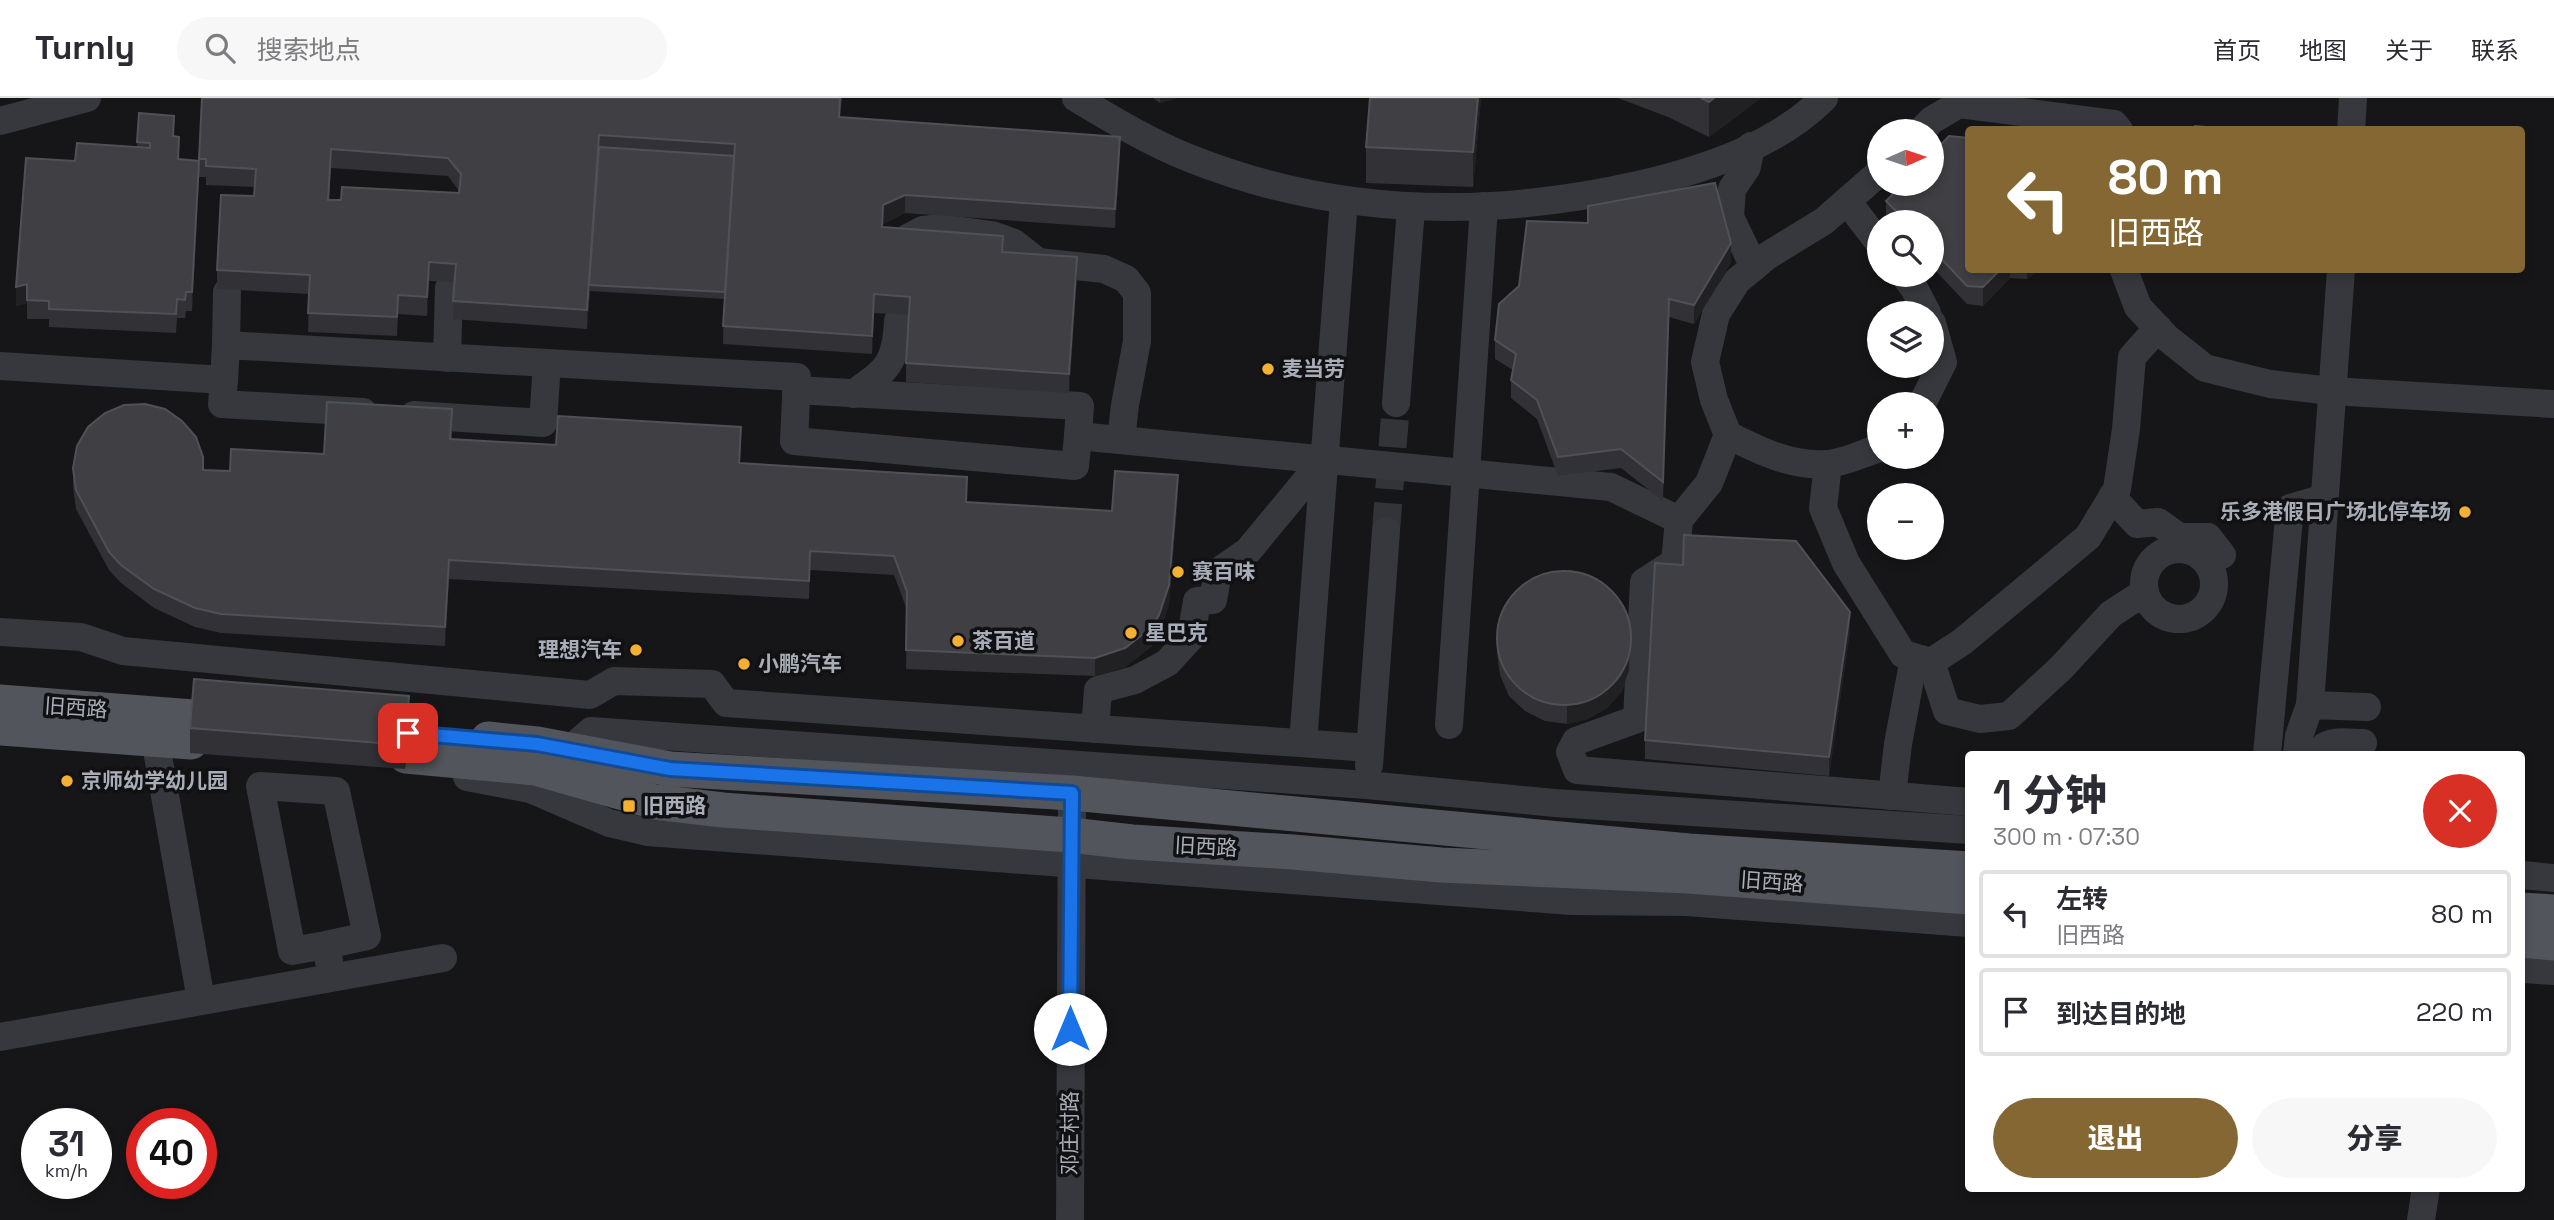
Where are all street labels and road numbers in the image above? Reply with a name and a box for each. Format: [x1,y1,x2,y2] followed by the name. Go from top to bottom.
[44,692,108,723] street label: 旧西路
[1174,831,1238,862] street label: 旧西路
[1740,866,1804,897] street label: 旧西路
[1056,1091,1083,1175] street label: 邓庄村路

